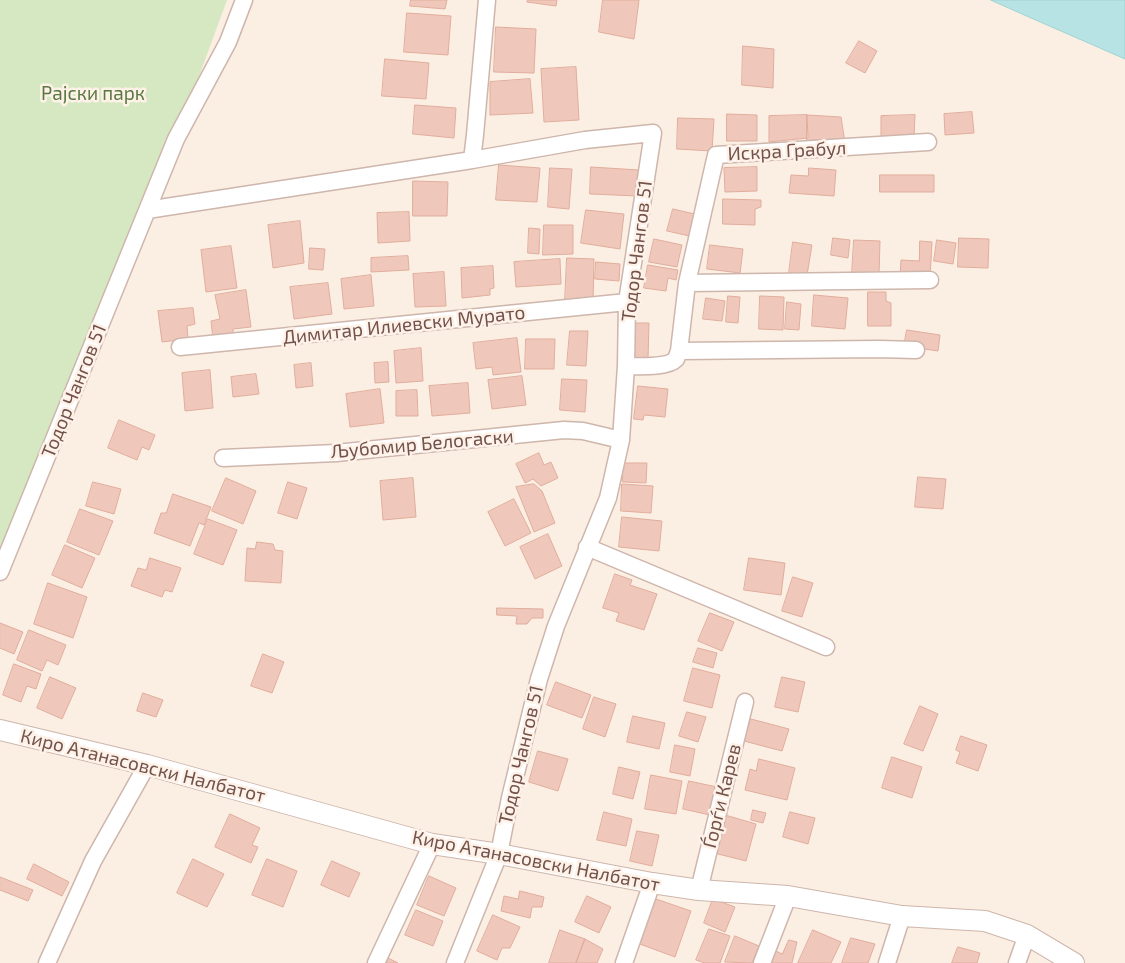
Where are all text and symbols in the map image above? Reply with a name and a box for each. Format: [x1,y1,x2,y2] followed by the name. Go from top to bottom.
[41,83,145,105] park label: Рајски парк
[727,137,847,165] street label: Искра Грабул
[617,179,657,323] street label: Тодор Чангов 51
[282,301,526,349] street label: Димитар Илиевски Мурато
[37,321,111,461] street label: Тодор Чангов 51
[329,425,515,463] street label: Љубомир Белогаски
[494,683,548,827] street label: Тодор Чангов 51
[18,724,268,808] street label: Киро Атанасовски Налбатот
[698,741,746,851] street label: Ѓорѓи Карев
[410,826,662,896] street label: Киро Атанасовски Налбатот

